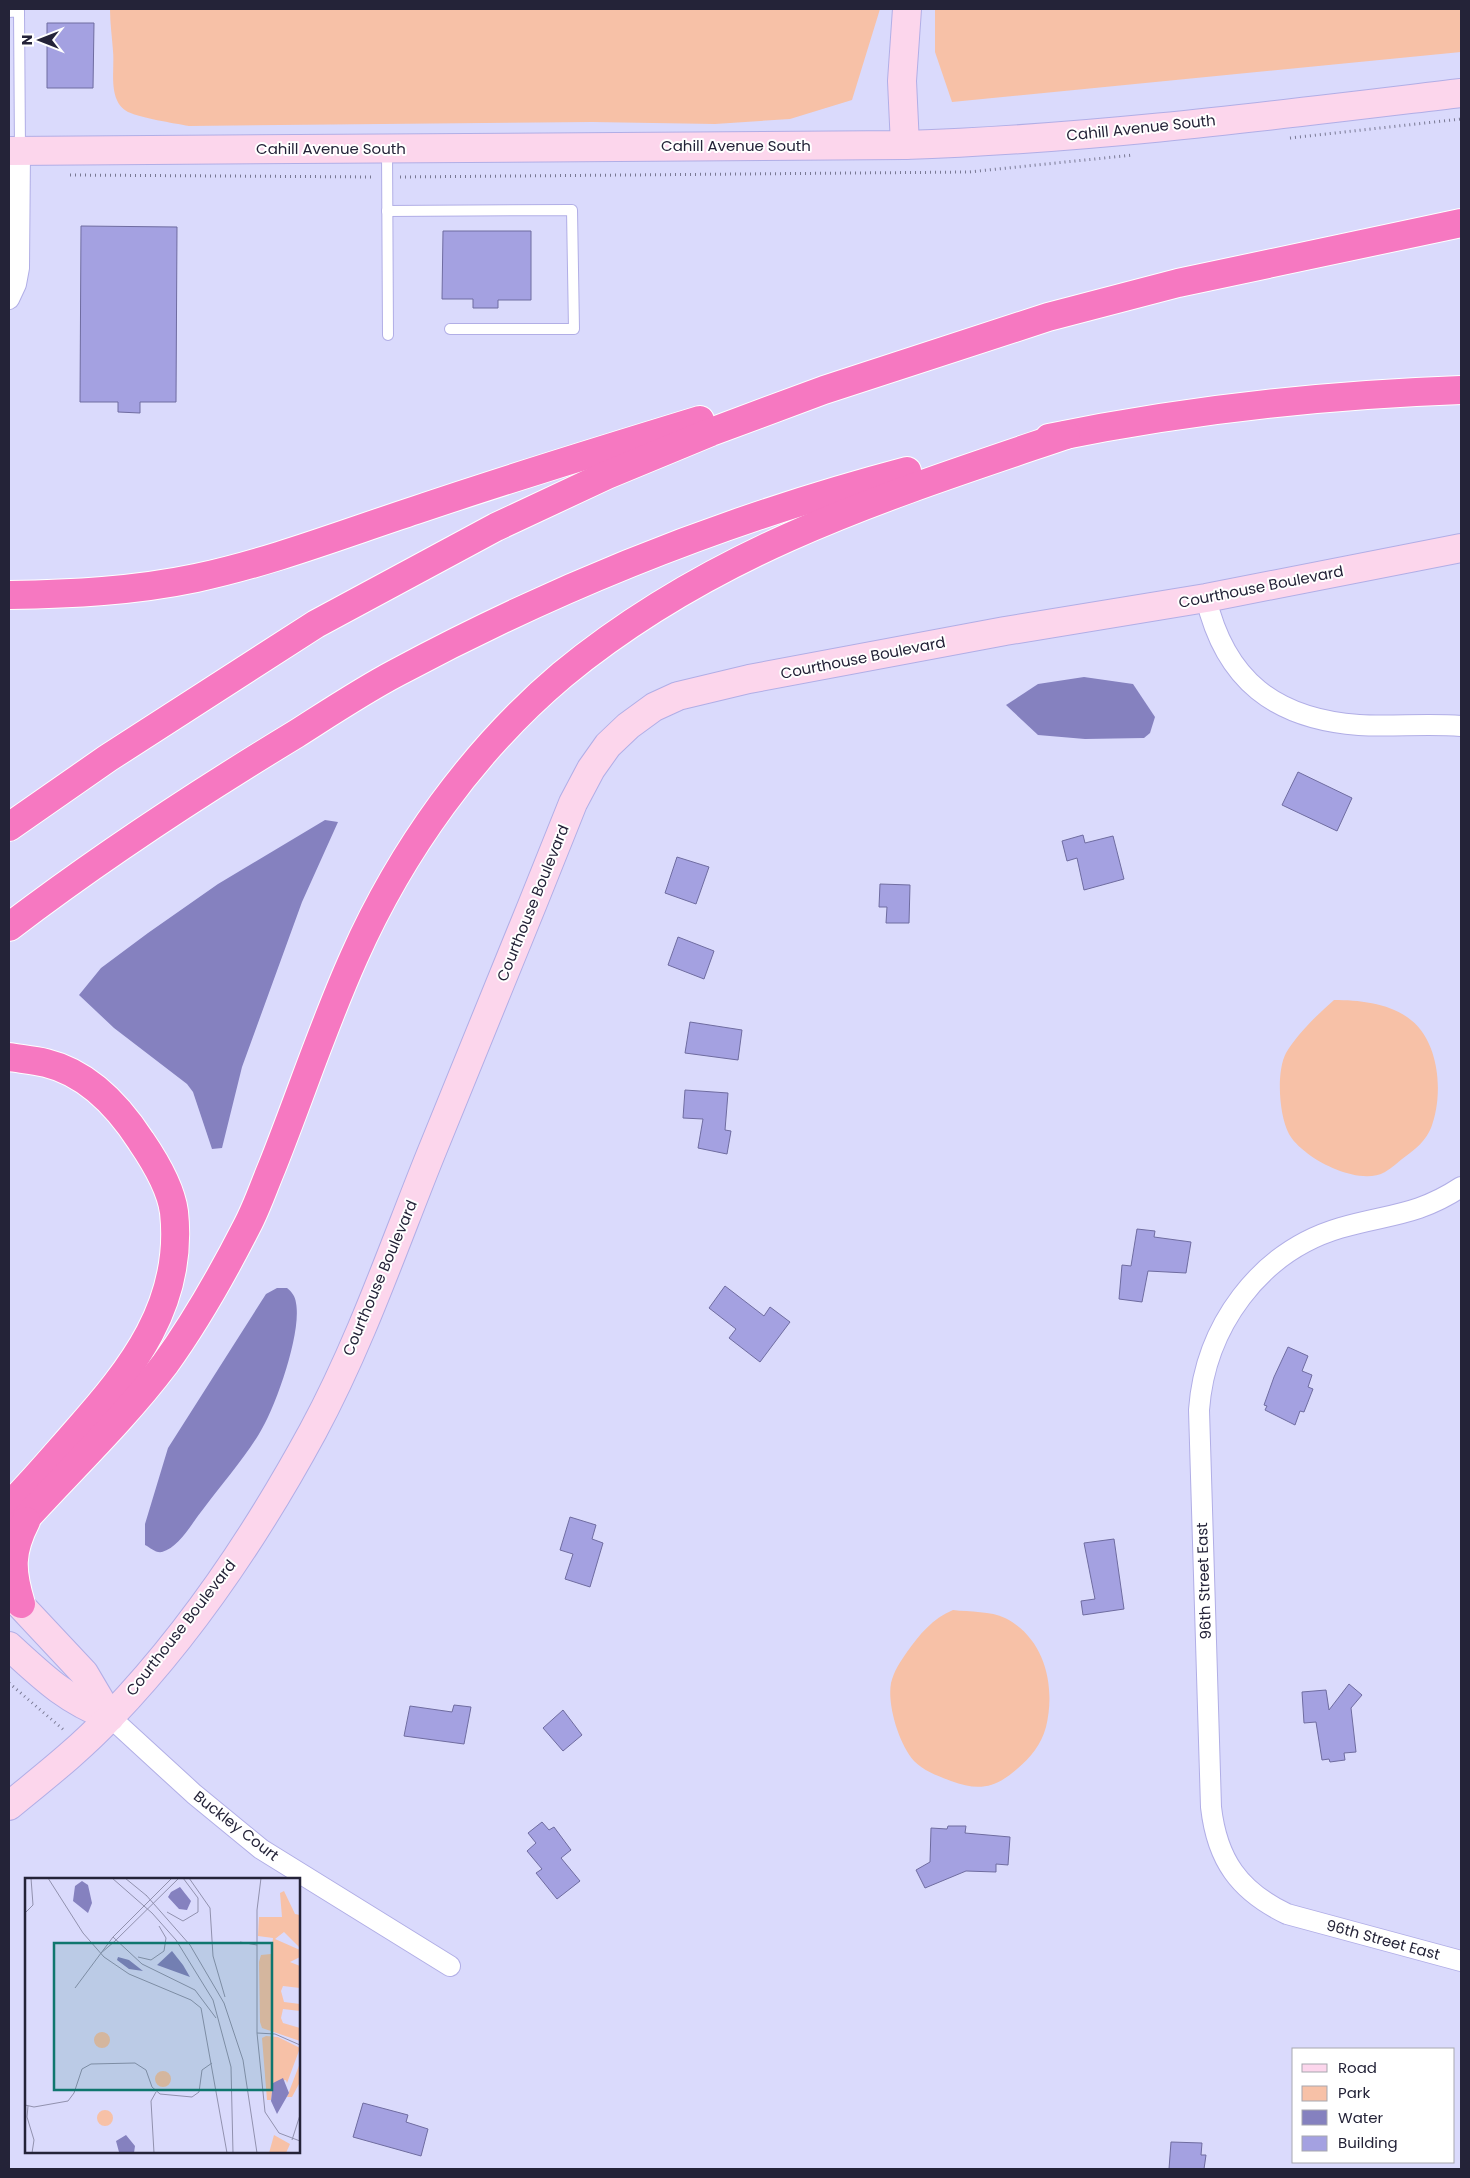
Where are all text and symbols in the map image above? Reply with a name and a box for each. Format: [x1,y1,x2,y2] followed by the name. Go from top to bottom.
[15,15,65,65] north arrow
[17,35,37,45] text: N
[1065,109,1217,146] street label: Cahill Avenue South
[661,135,811,156] street label: Cahill Avenue South
[256,138,406,159] street label: Cahill Avenue South
[1177,560,1345,613] street label: Courthouse Boulevard
[779,631,947,684] street label: Courthouse Boulevard
[491,821,574,984] street label: Courthouse Boulevard
[337,1197,422,1359] street label: Courthouse Boulevard
[1191,1522,1216,1640] street label: 96th Street East
[121,1555,240,1700] street label: Courthouse Boulevard
[189,1786,283,1866] street label: Buckley Court
[25,1878,300,2153] inset map
[1324,1914,1442,1965] street label: 96th Street East
[1292,2048,1455,2163] legend
[1338,2057,1377,2078] text: Road
[1338,2082,1370,2103] text: Park
[1338,2107,1384,2128] text: Water
[1338,2132,1398,2153] text: Building

